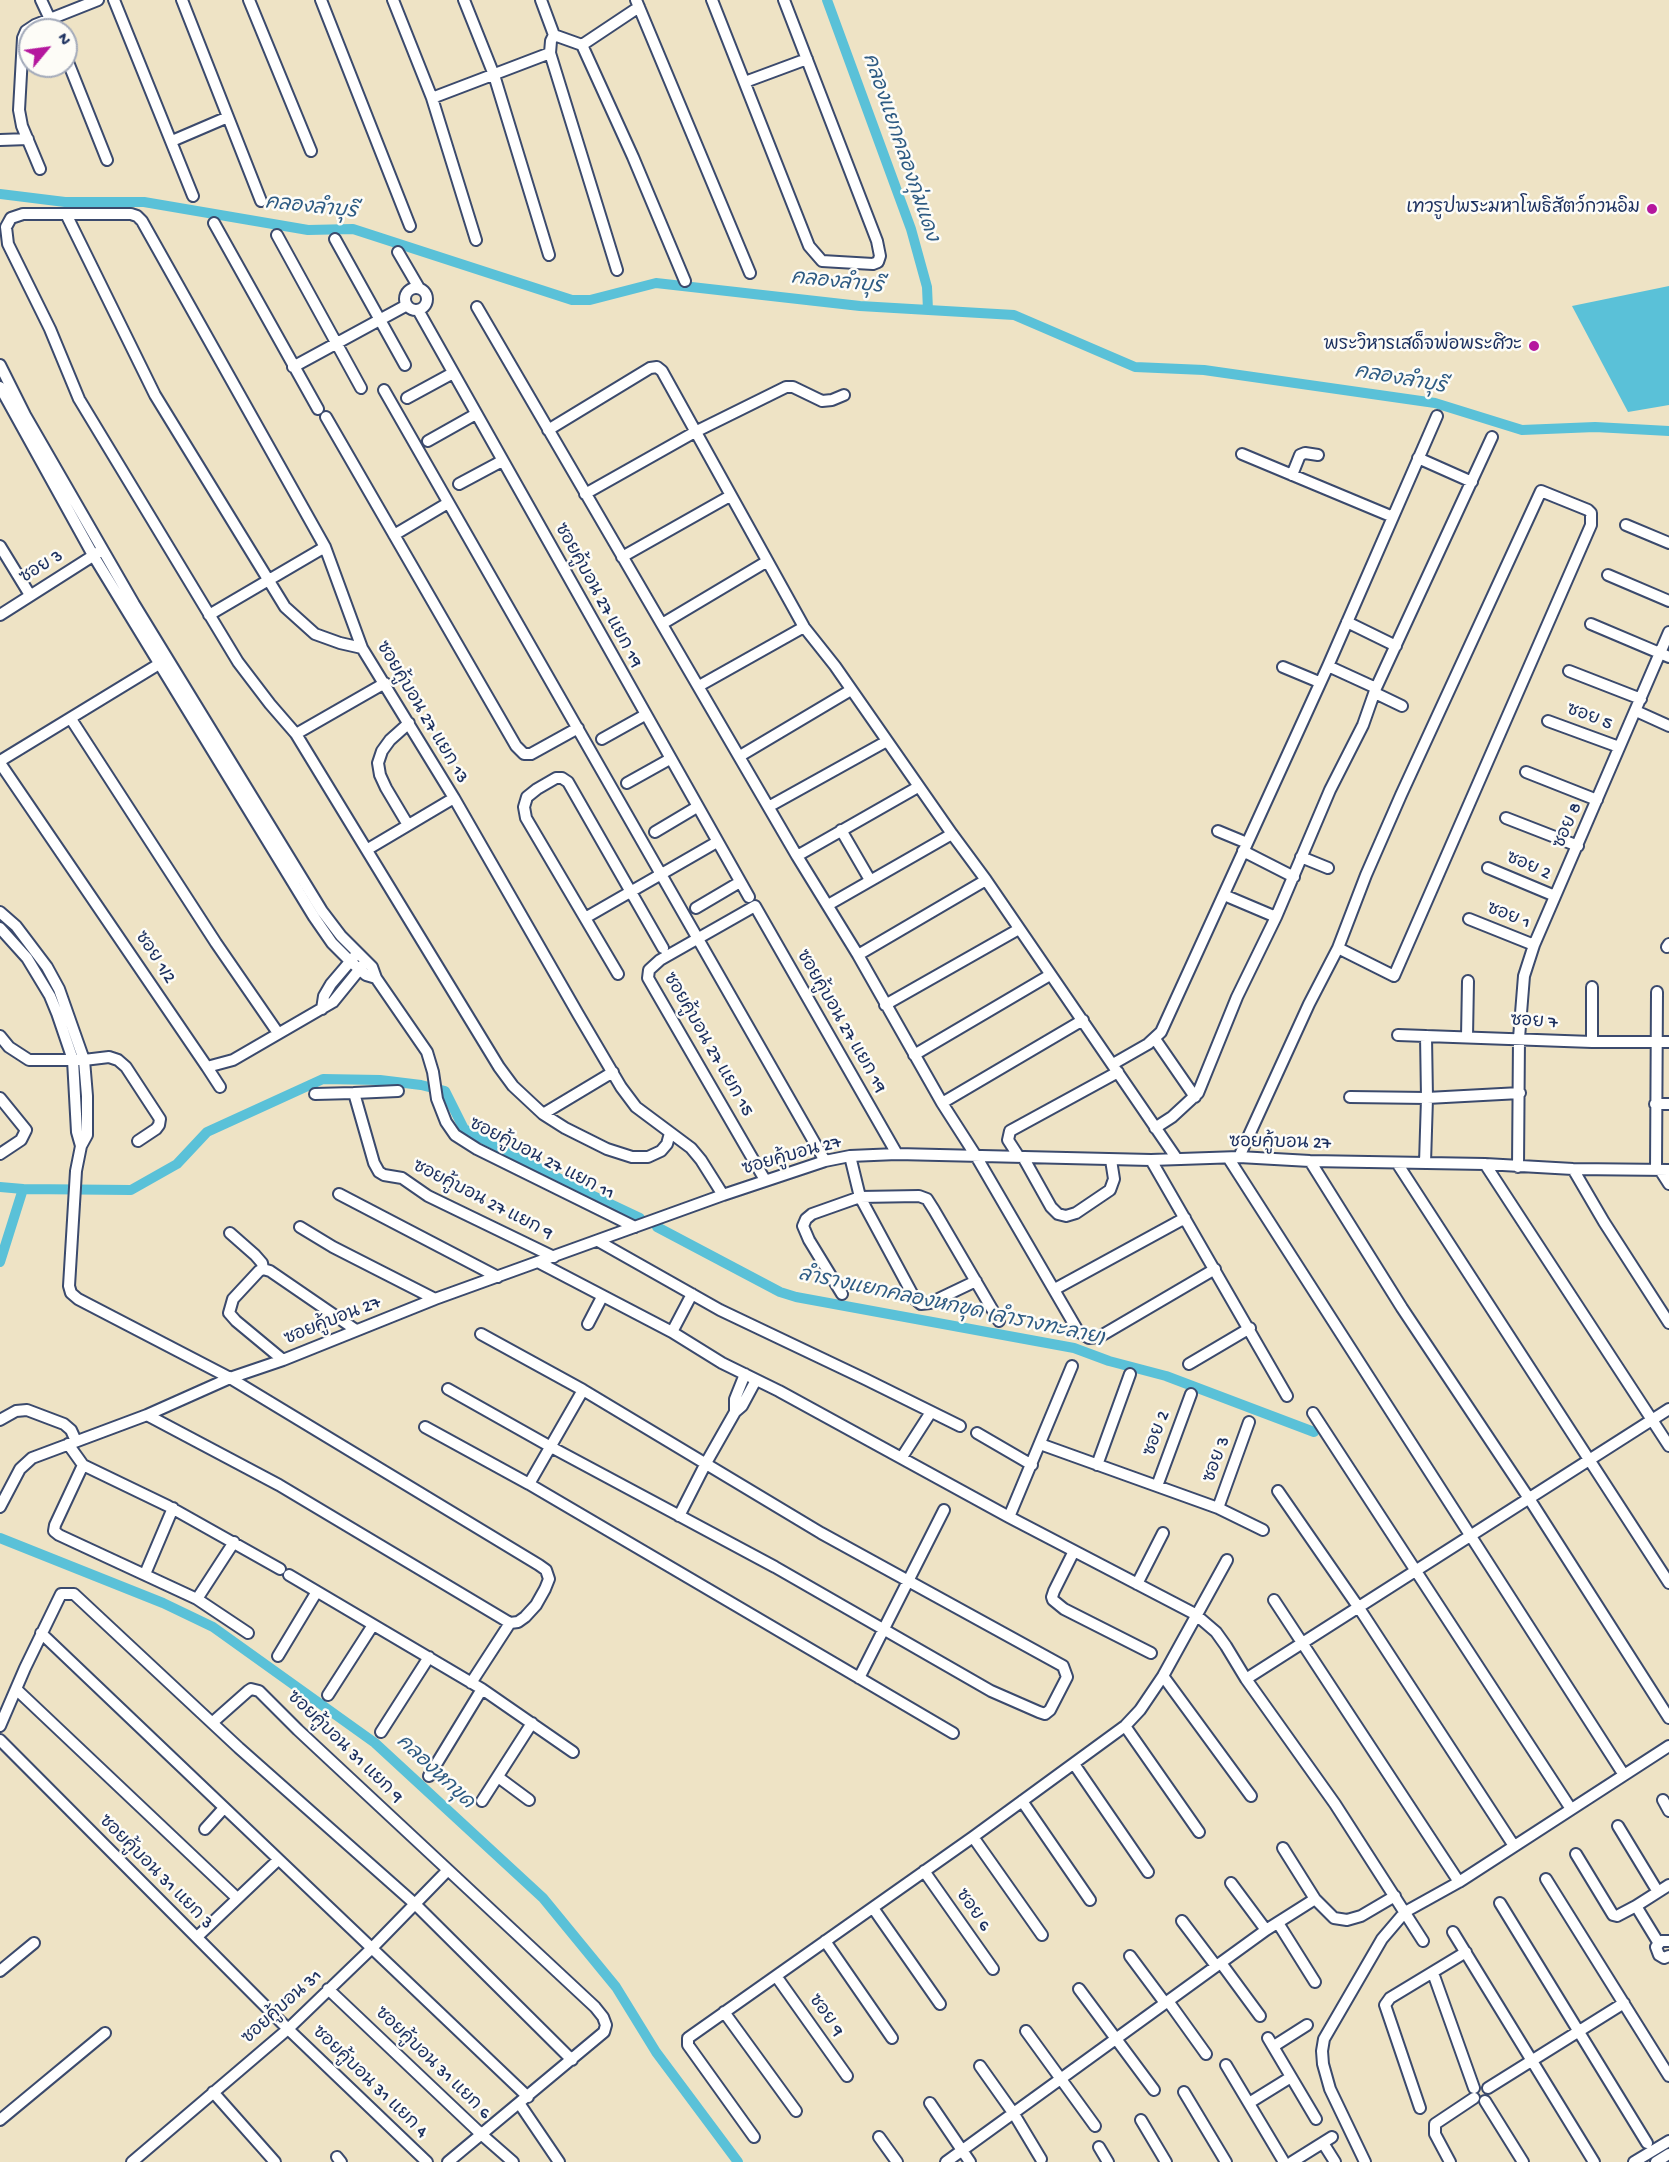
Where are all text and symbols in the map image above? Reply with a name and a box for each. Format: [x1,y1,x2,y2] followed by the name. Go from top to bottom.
[18,18,78,78] north arrow
[52,31,73,49] text: N
[856,51,942,245] water label: คลองแยกคลองกุ่มแดง
[264,192,358,226] water label: คลองลำบุรี
[1406,198,1640,220] place label: เทวรูปพระมหาโพธิสัตว์กวนอิม
[1645,202,1659,216] marker: เทวรูปพระมหาโพธิสัตว์กวนอิม
[790,267,884,301] water label: คลองลำบุรี
[1324,335,1522,357] place label: พระวิหารเสด็จพ่อพระศิวะ
[1527,339,1541,353] marker: พระวิหารเสด็จพ่อพระศิวะ
[1353,361,1447,401] water label: คลองลำบุรี
[548,520,646,672] street label: ซอยคู้บอน 27 แยก 19
[16,546,68,590] street label: ซอย 3
[370,638,472,788] street label: ซอยคู้บอน 27 แยก 13
[1563,700,1615,736] street label: ซอย 5
[1550,800,1588,852] street label: ซอย 8
[1502,848,1554,886] street label: ซอย 2
[1483,899,1533,935] street label: ซอย 1
[129,928,179,988] street label: ซอย 1/2
[790,947,890,1097] street label: ซอยคู้บอน 27 แยก 19
[657,969,757,1121] street label: ซอยคู้บอน 27 แยก 15
[1510,1011,1558,1035] street label: ซอย 7
[465,1114,617,1206] street label: ซอยคู้บอน 27 แยก 11
[1229,1132,1331,1156] street label: ซอยคู้บอน 27
[740,1133,844,1181] street label: ซอยคู้บอน 27
[408,1156,556,1246] street label: ซอยคู้บอน 27 แยก 9
[796,1264,1106,1352] water label: ลำรางแยกคลองหกขุด (ลำรางทะลาย)
[282,1293,384,1351] street label: ซอยคู้บอน 27
[1140,1408,1176,1460] street label: ซอย 2
[1200,1434,1236,1486] street label: ซอย 3
[282,1687,406,1809] street label: ซอยคู้บอน 31 แยก 9
[390,1731,478,1815] water label: คลองหกขุด
[93,1811,217,1935] street label: ซอยคู้บอน 31 แยก 3
[950,1886,994,1936] street label: ซอย 6
[238,1966,328,2050] street label: ซอยคู้บอน 31
[803,1991,847,2041] street label: ซอย 9
[369,2003,495,2125] street label: ซอยคู้บอน 31 แยก 6
[307,2022,431,2144] street label: ซอยคู้บอน 31 แยก 4

